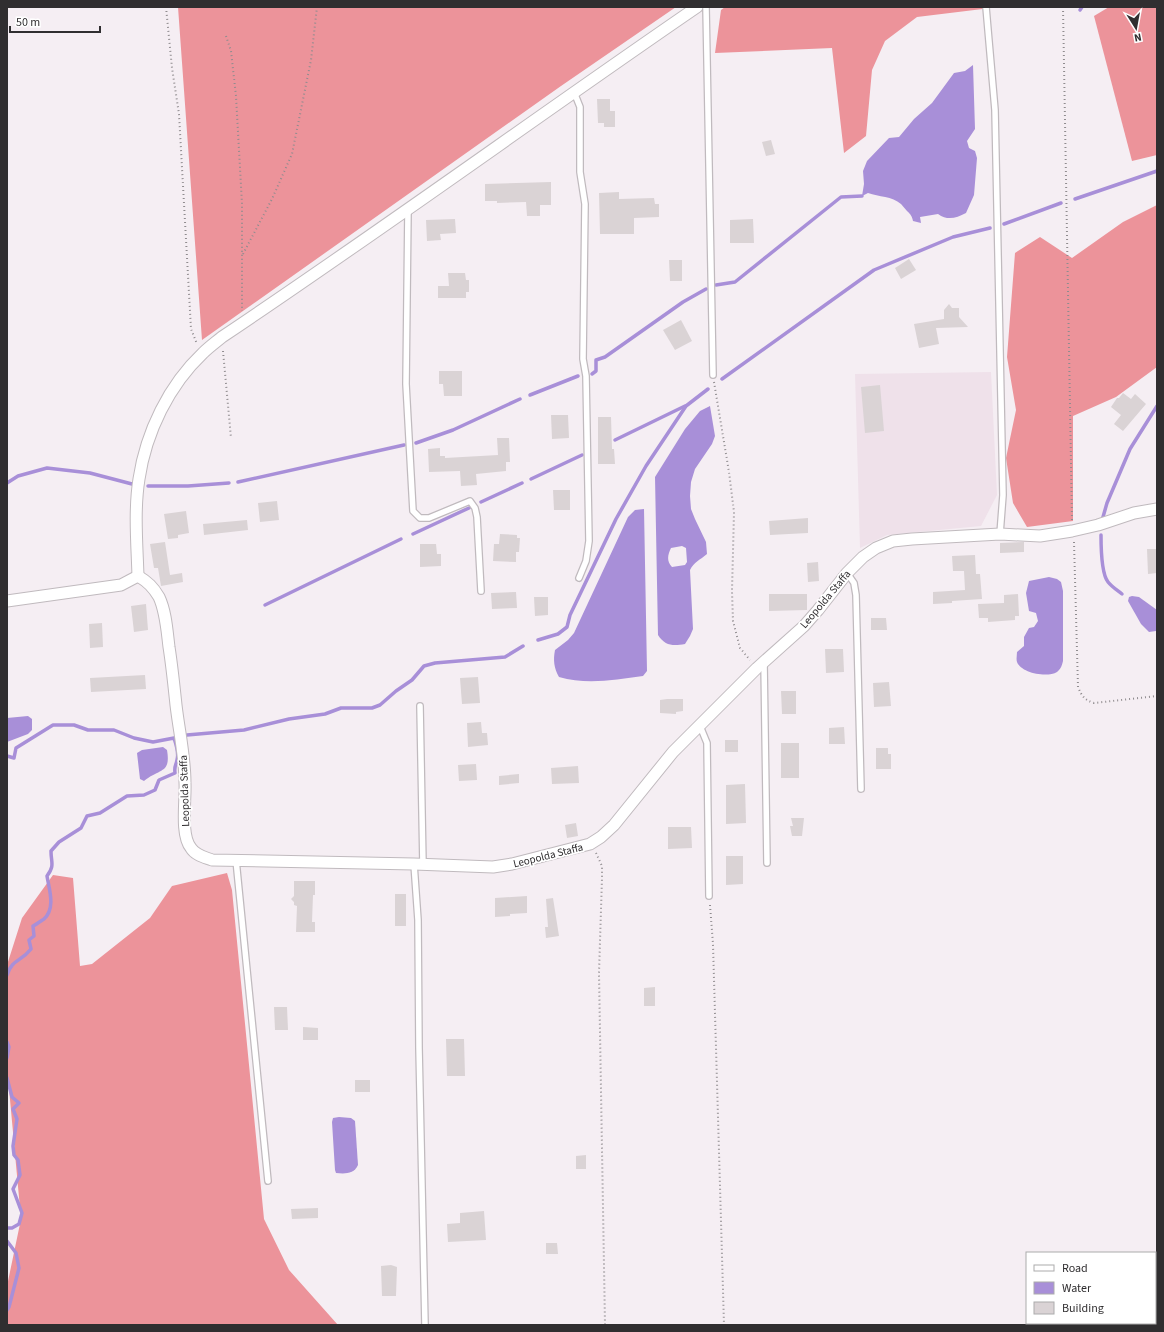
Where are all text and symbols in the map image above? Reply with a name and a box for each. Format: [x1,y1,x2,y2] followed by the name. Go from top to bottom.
[10,8,100,34] scale bar
[1116,8,1156,48] north arrow
[16,14,40,31] text: 50 m
[1133,29,1143,45] text: N
[797,567,854,632] street label: Leopolda Staffa
[176,755,193,827] street label: Leopolda Staffa
[512,840,585,871] street label: Leopolda Staffa
[1026,1252,1156,1324] legend
[1062,1260,1088,1277] text: Road
[1062,1280,1092,1297] text: Water
[1062,1300,1104,1317] text: Building

